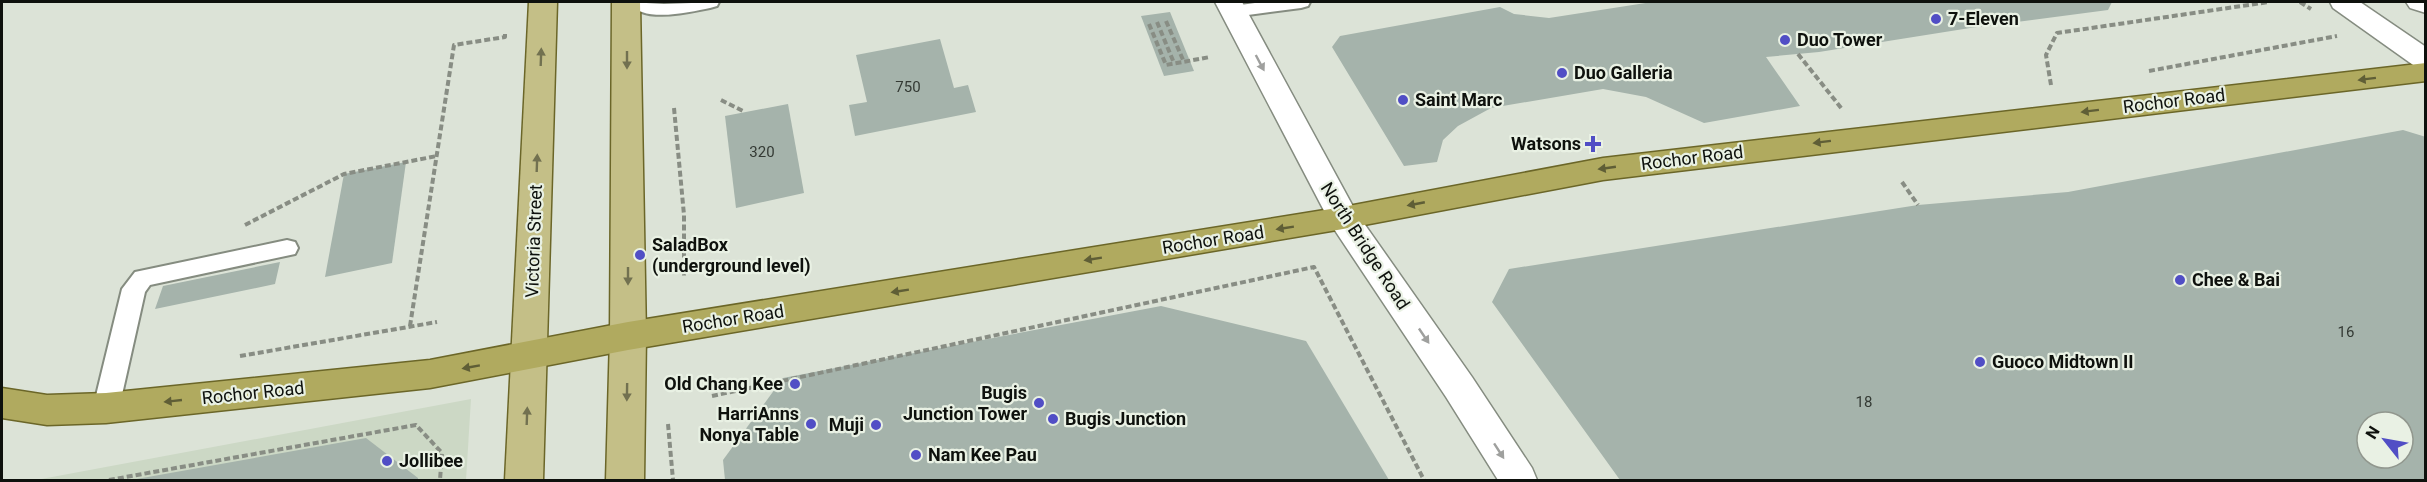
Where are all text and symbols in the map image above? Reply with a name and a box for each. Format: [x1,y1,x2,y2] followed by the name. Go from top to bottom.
[1948,8,2019,29] place label: 7-Eleven
[1929,12,1943,26] marker: 7-Eleven
[1797,29,1883,50] place label: Duo Tower
[1778,33,1792,47] marker: Duo Tower
[536,47,545,66] one-way arrow
[622,50,632,69] one-way arrow
[1255,55,1265,72] one-way arrow
[1574,62,1673,83] place label: Duo Galleria
[1555,66,1569,80] marker: Duo Galleria
[2358,74,2377,84] one-way arrow
[895,78,921,96] house number: 750
[2122,84,2226,117] street label: Rochor Road
[1415,89,1502,110] place label: Saint Marc
[1396,93,1410,107] marker: Saint Marc
[2081,106,2100,116] one-way arrow
[1511,133,1581,154] place label: Watsons
[1586,137,1600,151] marker: Watsons
[1812,137,1831,147] one-way arrow
[1640,141,1744,174] street label: Rochor Road
[749,143,775,161] house number: 320
[532,153,541,172] one-way arrow
[1598,164,1617,173] one-way arrow
[1317,178,1414,313] street label: North Bridge Road
[521,184,546,298] street label: Victoria Street
[1406,200,1425,209] one-way arrow
[1160,221,1265,258] street label: Rochor Road
[1276,223,1295,232] one-way arrow
[652,234,810,277] place label: SaladBox (underground level)
[633,248,647,262] marker: SaladBox (underground level)
[1083,255,1102,264] one-way arrow
[623,266,633,285] one-way arrow
[2192,269,2280,290] place label: Chee & Bai
[2173,273,2187,287] marker: Chee & Bai
[891,287,910,296] one-way arrow
[680,300,785,337] street label: Rochor Road
[2338,323,2354,341] house number: 16
[1418,328,1429,344] one-way arrow
[1992,351,2134,372] place label: Guoco Midtown II
[1973,355,1987,369] marker: Guoco Midtown II
[461,362,480,371] one-way arrow
[664,373,783,394] place label: Old Chang Kee
[201,377,305,408] street label: Rochor Road
[788,377,802,391] marker: Old Chang Kee
[903,382,1027,424] place label: Bugis Junction Tower
[623,383,632,402] one-way arrow
[1856,393,1872,411] house number: 18
[164,396,183,406] one-way arrow
[1032,396,1046,410] marker: Bugis Junction Tower
[699,403,799,445] place label: HarriAnns Nonya Table
[522,406,531,425] one-way arrow
[1065,408,1186,429] place label: Bugis Junction
[2355,410,2415,470] north arrow
[1046,412,1060,426] marker: Bugis Junction
[829,414,864,435] place label: Muji
[804,417,818,431] marker: HarriAnns Nonya Table
[869,418,883,432] marker: Muji
[2362,423,2384,442] text: N
[1493,443,1505,459] one-way arrow
[928,444,1037,465] place label: Nam Kee Pau
[909,448,923,462] marker: Nam Kee Pau
[399,450,463,471] place label: Jollibee
[380,454,394,468] marker: Jollibee

